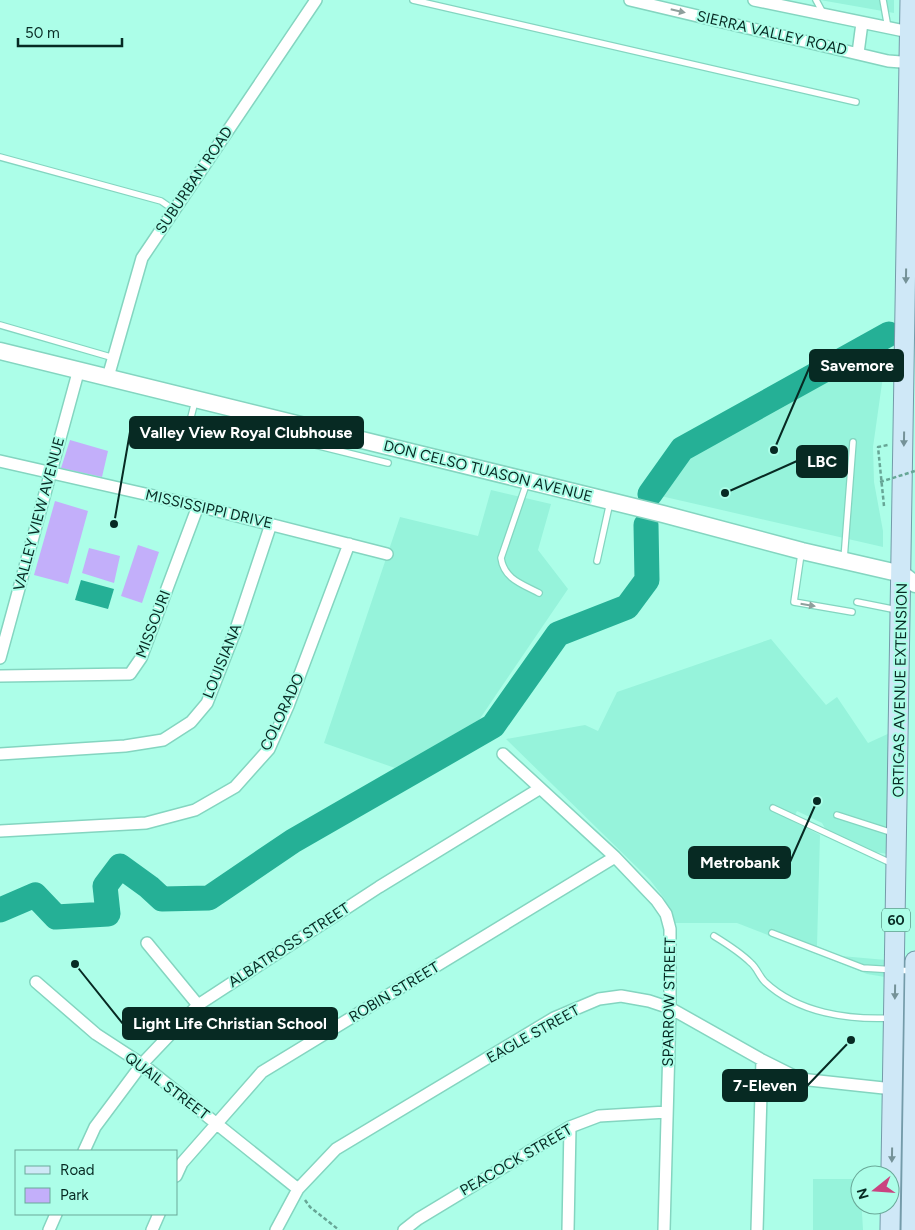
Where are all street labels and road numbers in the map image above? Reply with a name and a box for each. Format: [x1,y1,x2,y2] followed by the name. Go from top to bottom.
[695,7,849,59] street label: SIERRA VALLEY ROAD
[152,123,236,237] street label: SUBURBAN ROAD
[10,435,68,593] street label: VALLEY VIEW AVENUE
[382,436,594,506] street label: DON CELSO TUASON AVENUE
[144,486,274,532] street label: MISSISSIPPI DRIVE
[889,583,911,797] street label: ORTIGAS AVENUE EXTENSION
[132,588,174,660] street label: MISSOURI
[199,621,245,701] street label: LOUISIANA
[256,671,308,753] street label: COLORADO
[225,899,354,991] street label: ALBATROSS STREET
[882,908,910,932] road number: 60
[659,936,679,1067] street label: SPARROW STREET
[345,958,443,1026] street label: ROBIN STREET
[483,1001,583,1067] street label: EAGLE STREET
[121,1048,213,1124] street label: QUAIL STREET
[457,1120,576,1199] street label: PEACOCK STREET

